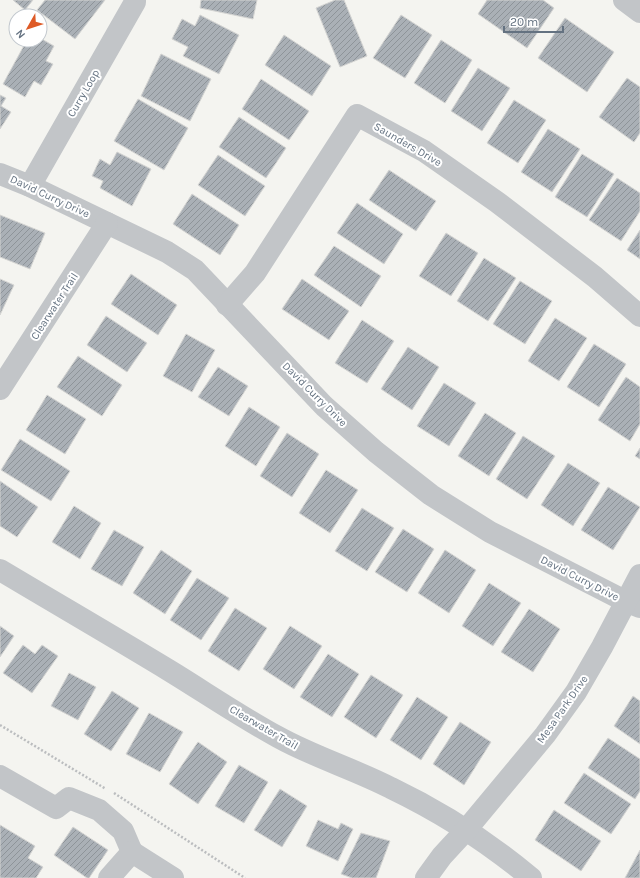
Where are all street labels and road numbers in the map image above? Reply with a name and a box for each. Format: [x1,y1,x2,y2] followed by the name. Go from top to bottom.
[65,67,102,119] street label: Curry Loop
[371,120,444,169] street label: Saunders Drive
[8,172,92,221] street label: David Curry Drive
[28,270,81,342] street label: Clearwater Trail
[280,359,350,430] street label: David Curry Drive
[538,553,621,604] street label: David Curry Drive
[534,672,591,746] street label: Mesa Park Drive
[227,703,300,752] street label: Clearwater Trail

